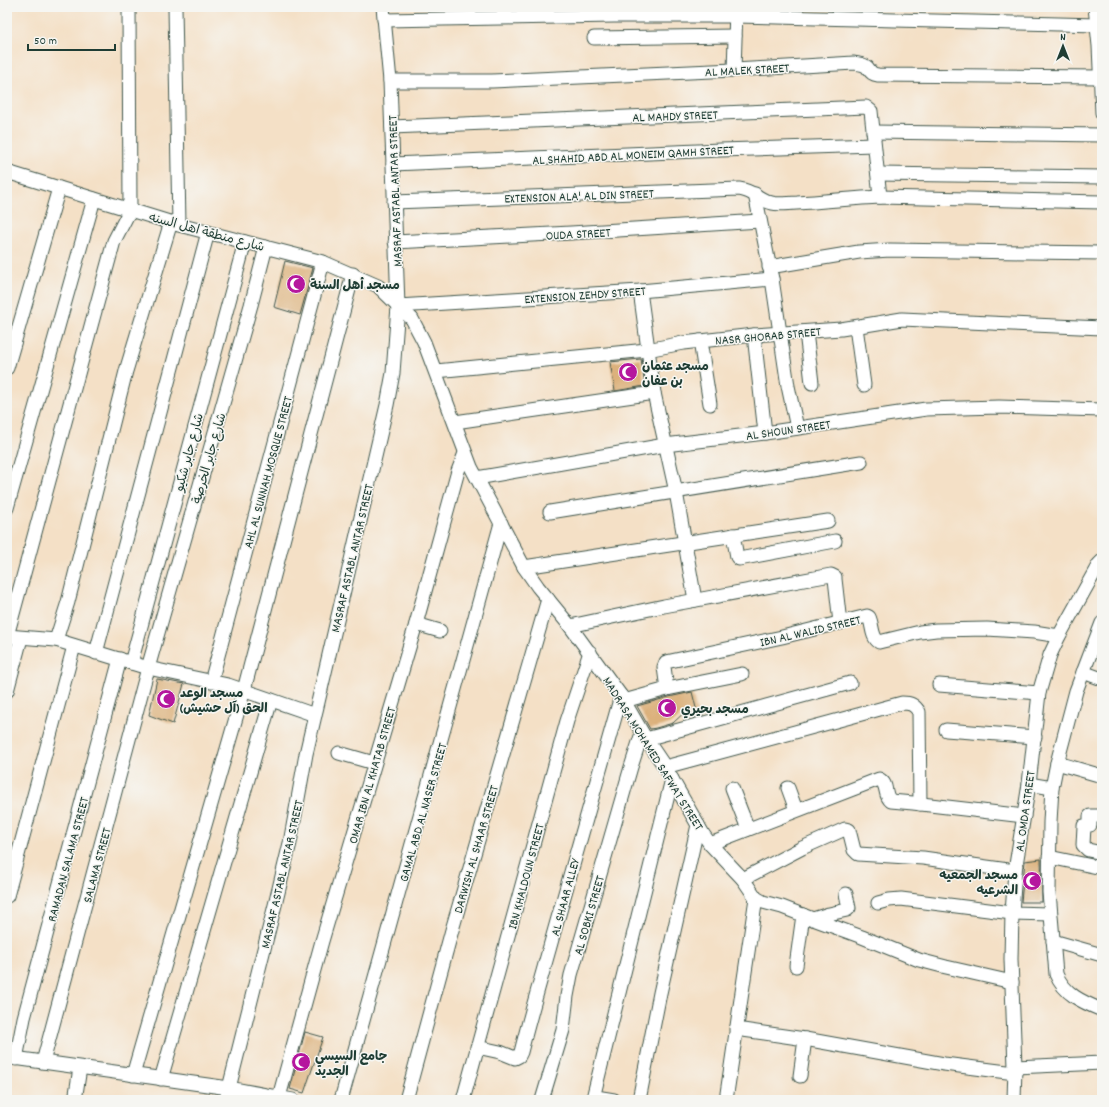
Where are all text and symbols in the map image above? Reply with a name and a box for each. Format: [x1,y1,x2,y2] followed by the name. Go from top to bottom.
[28,26,115,52] scale bar
[1043,26,1083,66] north arrow
[1060,30,1066,46] text: N
[34,33,57,50] text: 50 m
[704,60,790,83] street label: AL MALEK STREET
[632,107,718,128] street label: AL MAHDY STREET
[384,115,409,267] street label: MASRAF ASTABL ANTAR STREET
[532,142,734,171] street label: AL SHAHID ABD AL MONEIM QAMH STREET
[504,185,654,210] street label: EXTENSION ALA' AL DIN STREET
[146,209,266,258] street label: شارع منطقة اهل السنه
[545,224,611,247] street label: OUDA STREET
[285,273,307,295] mosque icon: مسجد أهل السنة
[310,276,400,296] place label: مسجد أهل السنة
[524,283,647,310] street label: EXTENSION ZEHDY STREET
[715,323,822,352] street label: NASR GHORAB STREET
[642,358,709,392] place label: مسجد عثمان بن عفان
[617,361,639,383] mosque icon: مسجد عثمان بن عفان
[240,394,299,551] street label: AHL AL SUNNAH MOSQUE STREET
[171,411,210,495] street label: شارع جابر شكيو
[188,411,232,506] street label: شارع جابر الخرصة
[745,416,832,447] street label: AL SHOUN STREET
[327,483,380,635] street label: MASRAF ASTABL ANTAR STREET
[758,612,863,653] street label: IBN AL WALID STREET
[597,674,707,835] street label: MADRASA MOHAMED SAFWAT STREET
[180,685,267,719] place label: مسجد الوعد الحق (آل حشيش)
[155,688,177,710] mosque icon: مسجد الوعد الحق (آل حشيش)
[656,697,678,719] mosque icon: مسجد بحيري
[681,701,749,720] place label: مسجد بحيري
[345,705,402,847] street label: OMAR IBN AL KHATAB STREET
[395,741,453,884] street label: GAMAL ABD AL NASER STREET
[1011,770,1042,853] street label: AL OMDA STREET
[450,783,505,916] street label: DARWISH AL SHAAR STREET
[44,795,95,924] street label: RAMADAN SALAMA STREET
[257,799,310,951] street label: MASRAF ASTABL ANTAR STREET
[504,822,551,932] street label: IBN KHALDOUN STREET
[79,826,118,905] street label: SALAMA STREET
[547,856,586,939] street label: AL SHAAR ALLEY
[939,867,1018,901] place label: مسجد الجمعيه الشرعيه
[1021,870,1043,892] mosque icon: مسجد الجمعيه الشرعيه
[570,874,611,958] street label: AL SOBKI STREET
[315,1048,388,1082] place label: جامع السيسي الجديد
[290,1051,312,1073] mosque icon: جامع السيسي الجديد

